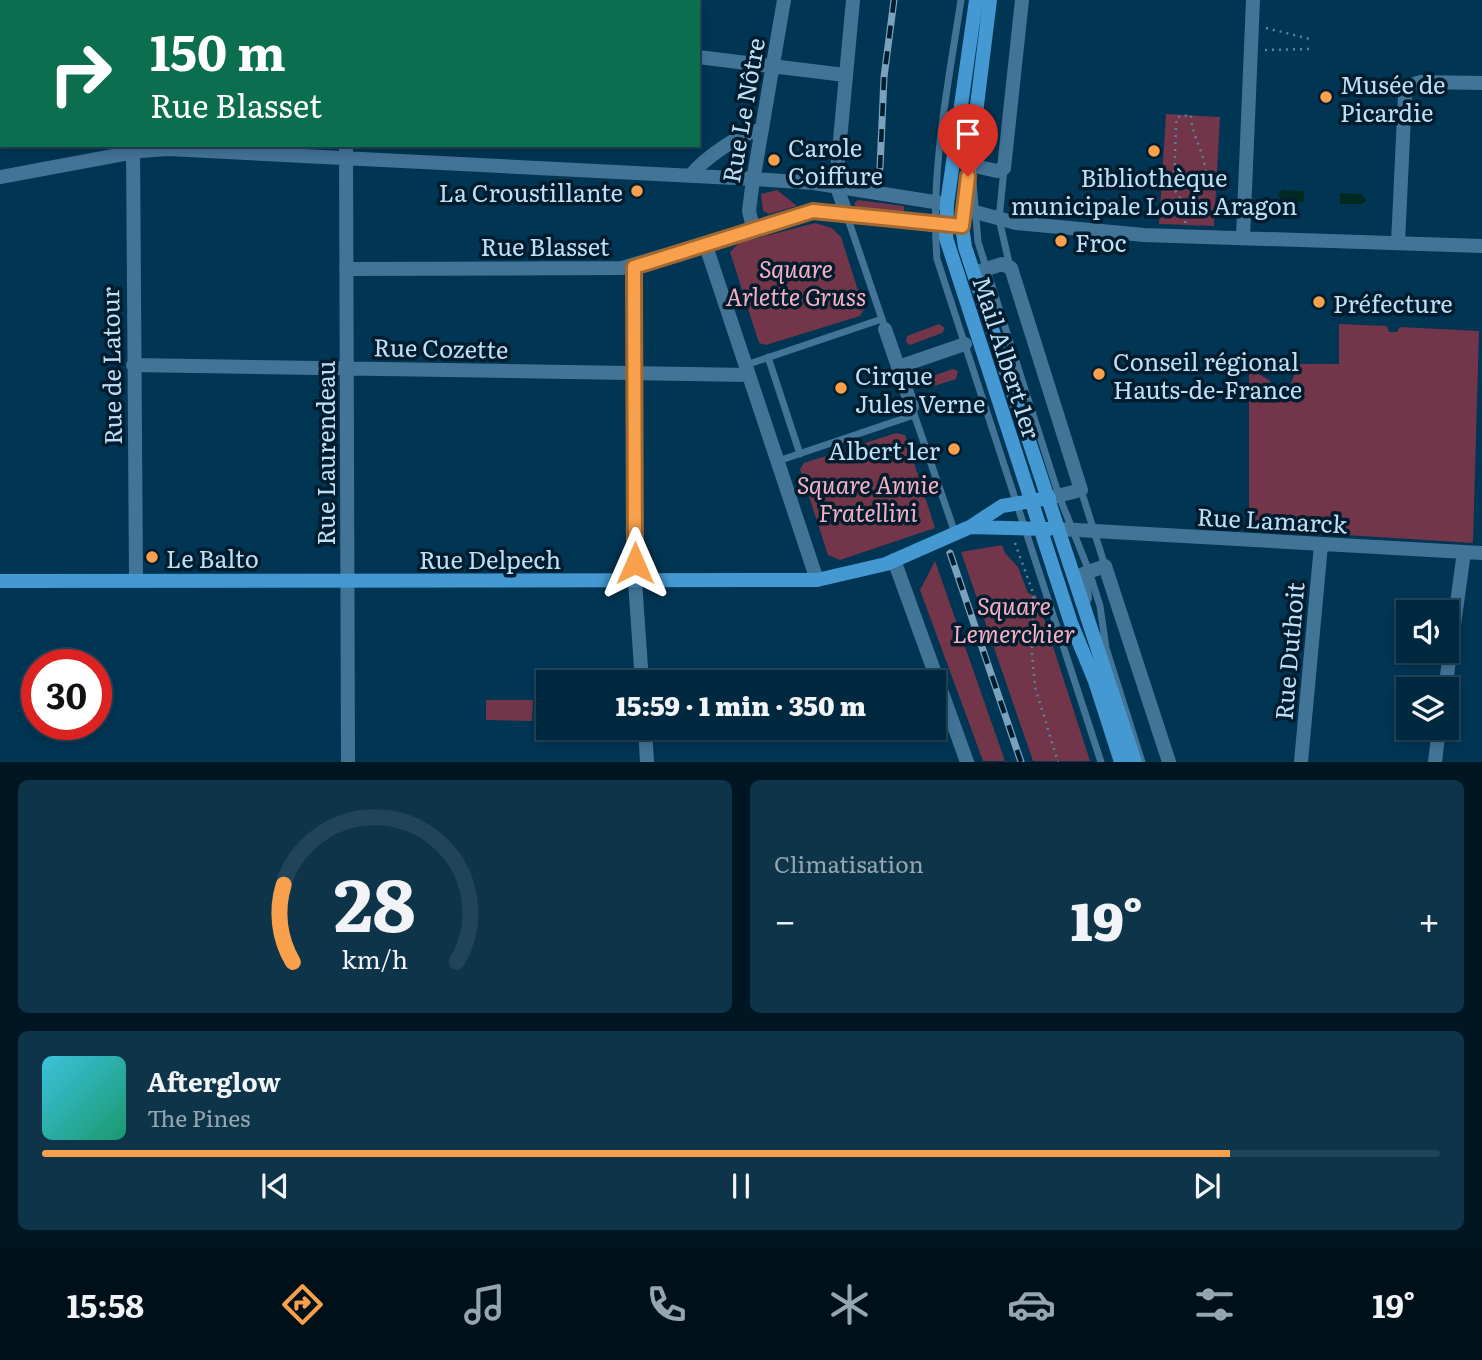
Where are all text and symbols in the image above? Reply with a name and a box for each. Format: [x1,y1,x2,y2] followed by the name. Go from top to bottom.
[150,13,286,86] text: 150 m
[35,28,126,119] icon: right
[712,35,772,185] street label: Rue Le Nôtre
[1340,66,1446,129] place label: Musée de Picardie
[150,80,322,128] text: Rue Blasset
[1318,89,1334,105] marker: Musée de Picardie
[938,104,998,176] pin
[949,115,987,153] icon: arrive
[788,129,883,192] place label: Carole Coiffure
[1146,143,1162,159] marker: Bibliothèque municipale Louis Aragon
[766,152,782,168] marker: Carole Coiffure
[1011,159,1297,222] place label: Bibliothèque municipale Louis Aragon
[439,174,623,209] place label: La Croustillante
[629,183,645,199] marker: La Croustillante
[1075,224,1126,259] place label: Froc
[481,228,610,263] street label: Rue Blasset
[1053,233,1069,249] marker: Froc
[726,250,866,313] park label: Square Arlette Gruss
[965,271,1051,443] street label: Mail Albert 1er
[1333,285,1453,320] place label: Préfecture
[91,286,129,445] street label: Rue de Latour
[1311,294,1327,310] marker: Préfecture
[373,328,509,366] street label: Rue Cozette
[1113,343,1302,406] place label: Conseil régional Hauts-de-France
[855,357,986,420] place label: Cirque Jules Verne
[307,360,342,546] street label: Rue Laurendeau
[1091,366,1107,382] marker: Conseil régional Hauts-de-France
[833,380,849,396] marker: Cirque Jules Verne
[828,432,941,467] place label: Albert 1er
[946,441,962,457] marker: Albert 1er
[797,466,939,529] park label: Square Annie Fratellini
[1196,498,1348,540] street label: Rue Lamarck
[598,526,672,600] position arrow
[166,540,259,575] place label: Le Balto
[419,541,561,576] street label: Rue Delpech
[144,549,160,565] marker: Le Balto
[1265,580,1311,721] street label: Rue Duthoit
[953,587,1075,650] park label: Square Lemerchier
[1396,600,1459,740] map controls
[1396,600,1459,663] button: sound
[21,649,112,740] speed limit sign: 30
[1396,677,1459,740] button: layers
[616,685,866,724] text: 15:59 · 1 min · 350 m
[774,846,924,880] text: Climatisation
[334,847,416,955] text: 28
[1071,880,1143,957] text: 19°
[774,890,796,947] text: −
[1418,890,1440,947] text: +
[342,940,408,977] text: km/h
[147,1061,281,1100] text: Afterglow
[147,1100,250,1134] text: The Pines
[256,1167,294,1205] icon: previous
[722,1167,760,1205] icon: pause
[1188,1167,1226,1205] icon: next
[67,1280,144,1328] text: 15:58
[278,1280,327,1329] icon: directions
[460,1280,509,1329] icon: music
[642,1280,691,1329] icon: phone
[825,1280,874,1329] icon: climate
[1007,1280,1056,1329] icon: car
[1190,1280,1239,1329] icon: filters
[1372,1280,1415,1328] text: 19°

